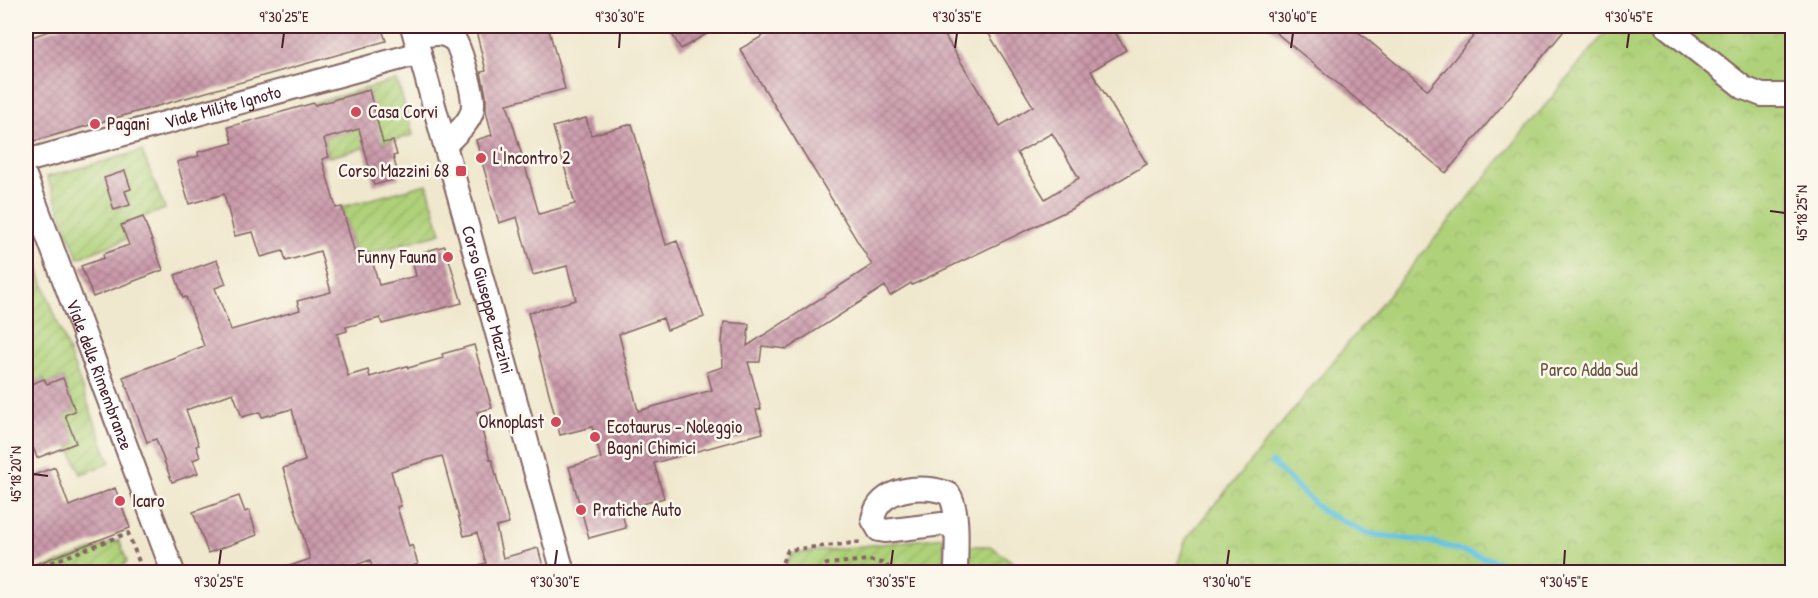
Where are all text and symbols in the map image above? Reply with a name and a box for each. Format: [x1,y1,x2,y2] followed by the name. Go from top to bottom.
[259,6,309,27] text: 9°30'25"E
[595,6,645,27] text: 9°30'30"E
[932,6,982,27] text: 9°30'35"E
[1269,6,1318,27] text: 9°30'40"E
[1605,6,1653,27] text: 9°30'45"E
[162,79,284,134] street label: Viale Milite Ignoto
[368,99,438,124] place label: Casa Corvi
[349,105,363,119] marker: Casa Corvi
[107,111,150,136] place label: Pagani
[88,117,102,131] marker: Pagani
[493,145,571,170] place label: L'Incontro 2
[474,151,488,165] marker: L'Incontro 2
[338,158,449,183] place label: Corso Mazzini 68
[454,164,468,178] marker: Corso Mazzini 68
[1791,185,1812,241] text: 45°18'25"N
[456,223,521,376] street label: Corso Giuseppe Mazzini
[357,244,436,269] place label: Funny Fauna
[441,250,455,264] marker: Funny Fauna
[60,296,139,453] street label: Viale delle Rimembranze
[1540,357,1638,382] park label: Parco Adda Sud
[478,409,545,434] place label: Oknoplast
[607,414,742,460] place label: Ecotaurus - Noleggio Bagni Chimici
[549,415,563,429] marker: Oknoplast
[588,430,602,444] marker: Ecotaurus - Noleggio Bagni Chimici
[5,446,26,502] text: 45°18'20"N
[132,488,164,513] place label: Icaro
[113,494,127,508] marker: Icaro
[593,497,681,522] place label: Pratiche Auto
[574,503,588,517] marker: Pratiche Auto
[194,571,244,592] text: 9°30'25"E
[530,571,580,592] text: 9°30'30"E
[866,571,916,592] text: 9°30'35"E
[1203,571,1252,592] text: 9°30'40"E
[1540,571,1588,592] text: 9°30'45"E

